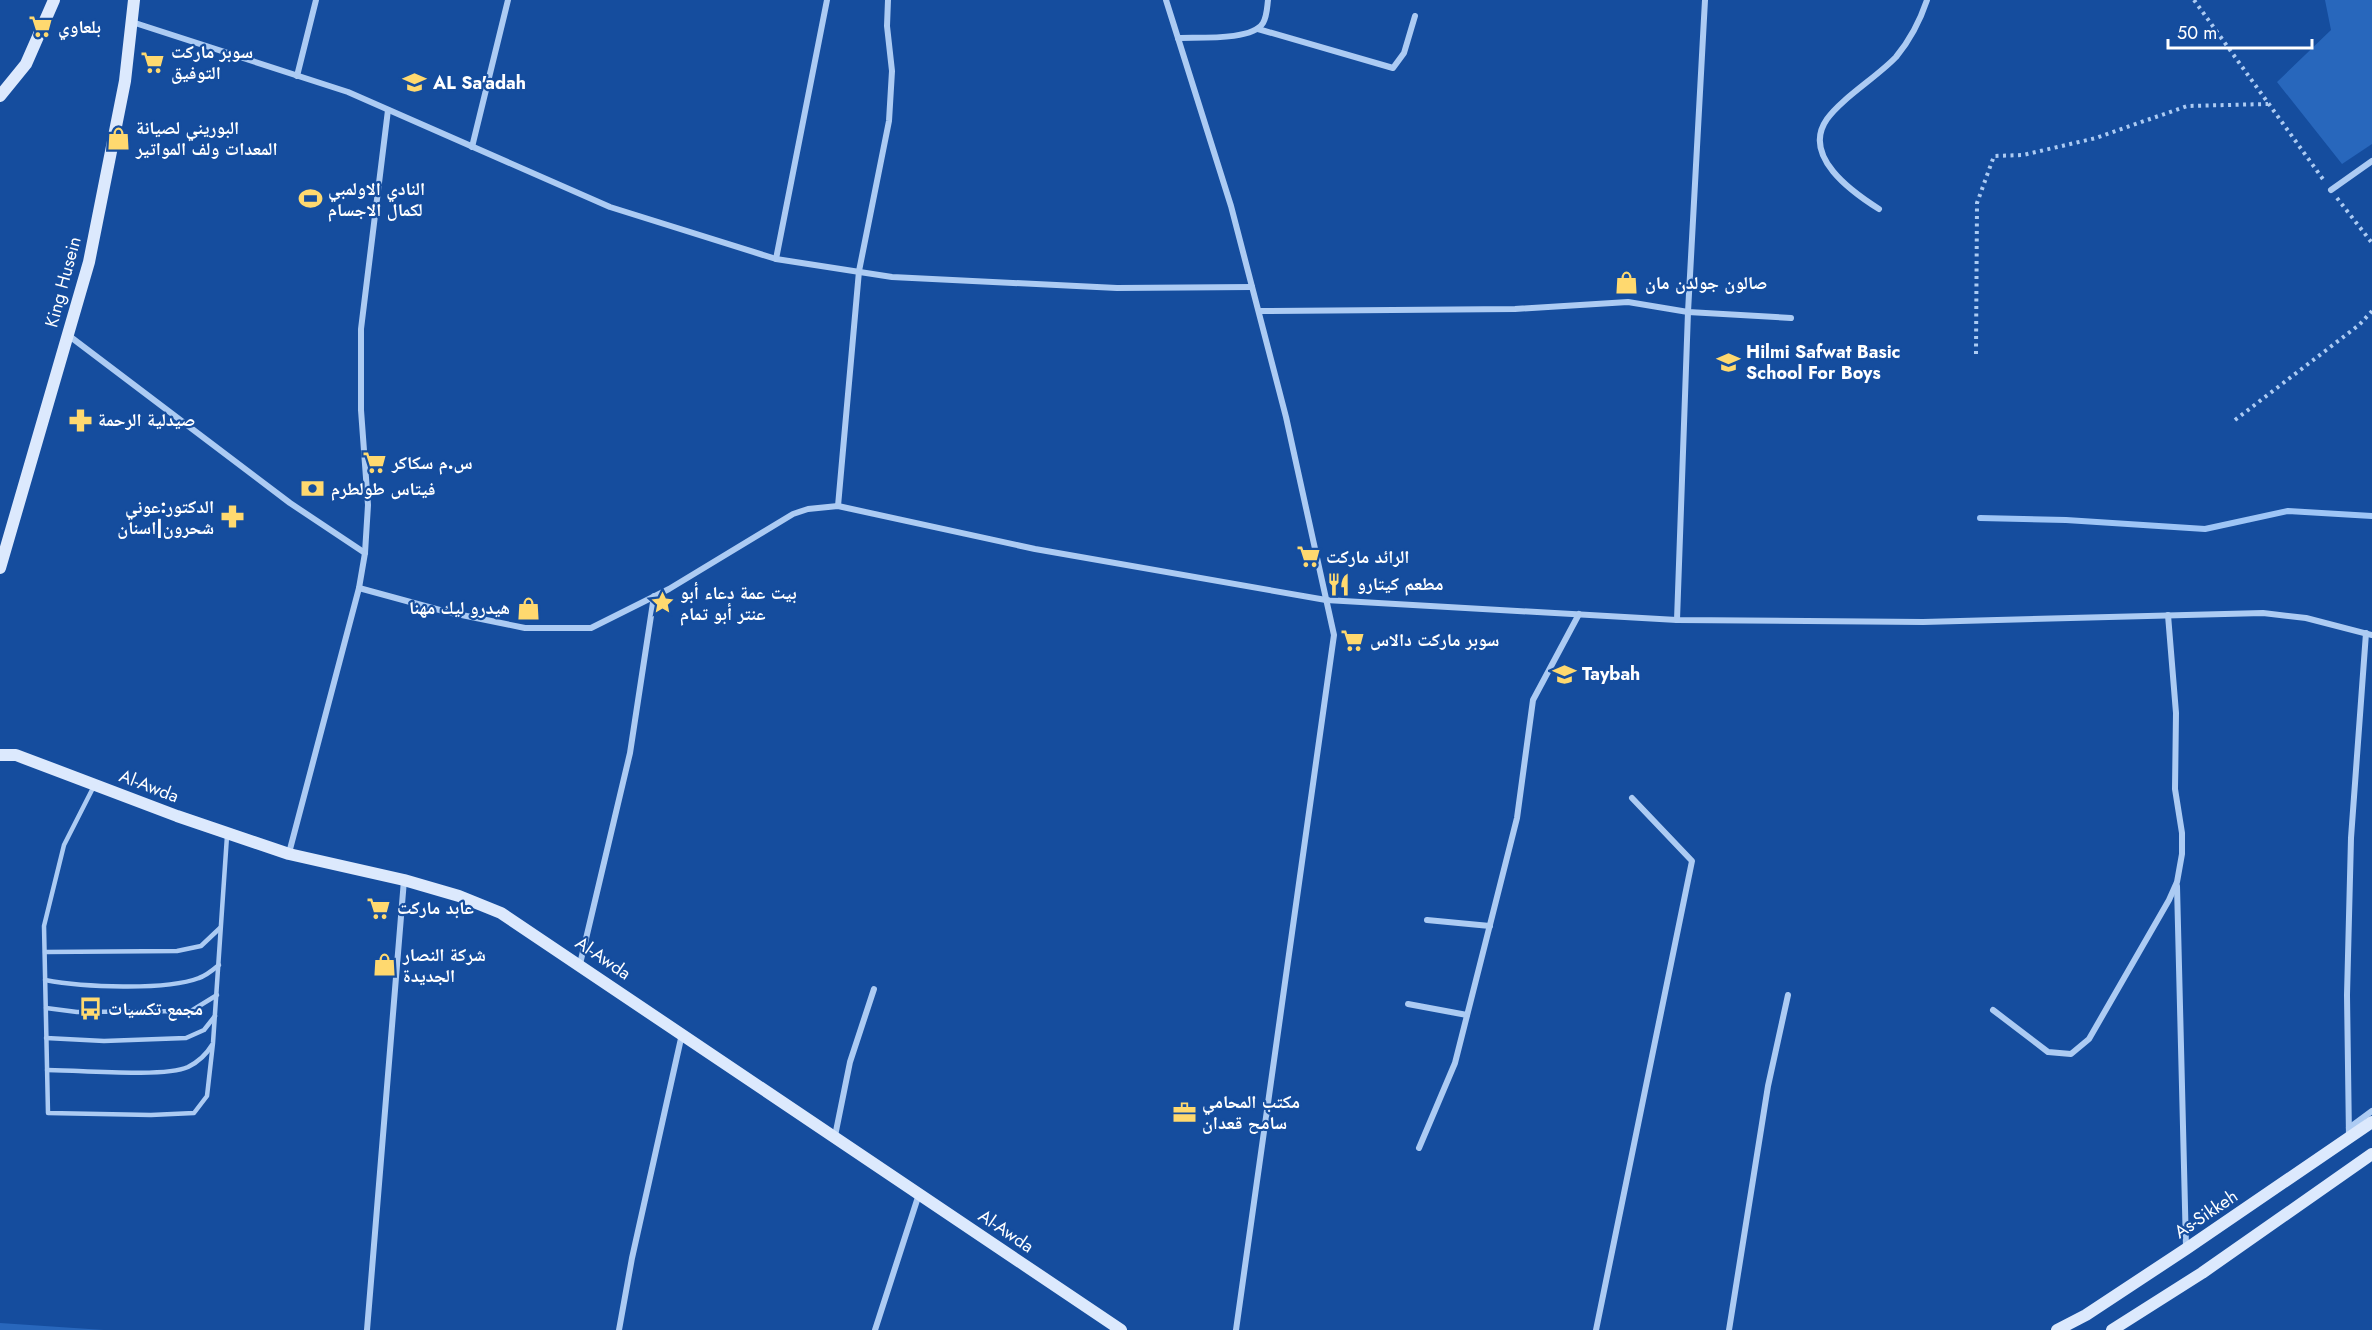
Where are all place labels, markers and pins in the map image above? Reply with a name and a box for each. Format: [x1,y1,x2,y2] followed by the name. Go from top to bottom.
[27,14,53,40] supermarket icon: بلعاوي
[58,14,101,41] place label: بلعاوي
[171,39,253,86] place label: سوبر ماركت التوفيق
[140,49,166,75] supermarket icon: سوبر ماركت التوفيق
[402,70,428,96] school or university icon: AL Sa'adah
[432,70,526,96] place label: AL Sa'adah
[135,115,278,162] place label: البوريني لصيانة المعدات ولف المواتير
[105,125,131,151] shop icon: البوريني لصيانة المعدات ولف المواتير
[328,176,425,223] place label: النادي الاولمبي لكمال الاجسام
[297,186,323,212] sports icon: النادي الاولمبي لكمال الاجسام
[1614,270,1640,296] shop icon: صالون جولدن مان
[1645,270,1767,296] place label: صالون جولدن مان
[1746,339,1901,386] place label: Hilmi Safwat Basic School For Boys
[1715,349,1741,375] school or university icon: Hilmi Safwat Basic School For Boys
[67,407,93,433] pharmacy icon: صيدلية الرحمة
[98,407,195,433] place label: صيدلية الرحمة
[361,450,387,476] supermarket icon: س.م سكاكر
[391,450,473,476] place label: س.م سكاكر
[300,476,326,502] bank icon: فيتاس طولطرم
[331,476,435,502] place label: فيتاس طولطرم
[117,494,214,541] place label: الدكتور:عوني شحرون|اسنان
[219,504,245,530] pharmacy icon: الدكتور:عوني شحرون|اسنان
[1295,544,1321,570] supermarket icon: الرائد ماركت
[1326,544,1409,570] place label: الرائد ماركت
[1326,571,1352,597] restaurant icon: مطعم كيتارو
[1357,571,1444,597] place label: مطعم كيتارو
[680,580,797,627] place label: بيت عمة دعاء أبو عنتر أبو تمام
[649,590,675,616] place icon: بيت عمة دعاء أبو عنتر أبو تمام
[409,595,510,621] place label: هيدرو ليك مهنا
[515,595,541,621] shop icon: هيدرو ليك مهنا
[1339,627,1365,653] supermarket icon: سوبر ماركت دالاس
[1370,627,1499,653] place label: سوبر ماركت دالاس
[1551,661,1577,687] school or university icon: Taybah
[1582,661,1640,687] place label: Taybah
[366,895,392,921] supermarket icon: عابد ماركت
[397,895,474,921] place label: عابد ماركت
[402,942,486,989] place label: شركة النصار الجديدة
[372,952,398,978] shop icon: شركة النصار الجديدة
[77,996,103,1022] bus stop icon: مجمع تكسيات
[108,996,203,1022] place label: مجمع تكسيات
[1202,1089,1300,1136] place label: مكتب المحامي سامح قعدان
[1171,1099,1197,1125] office icon: مكتب المحامي سامح قعدان

